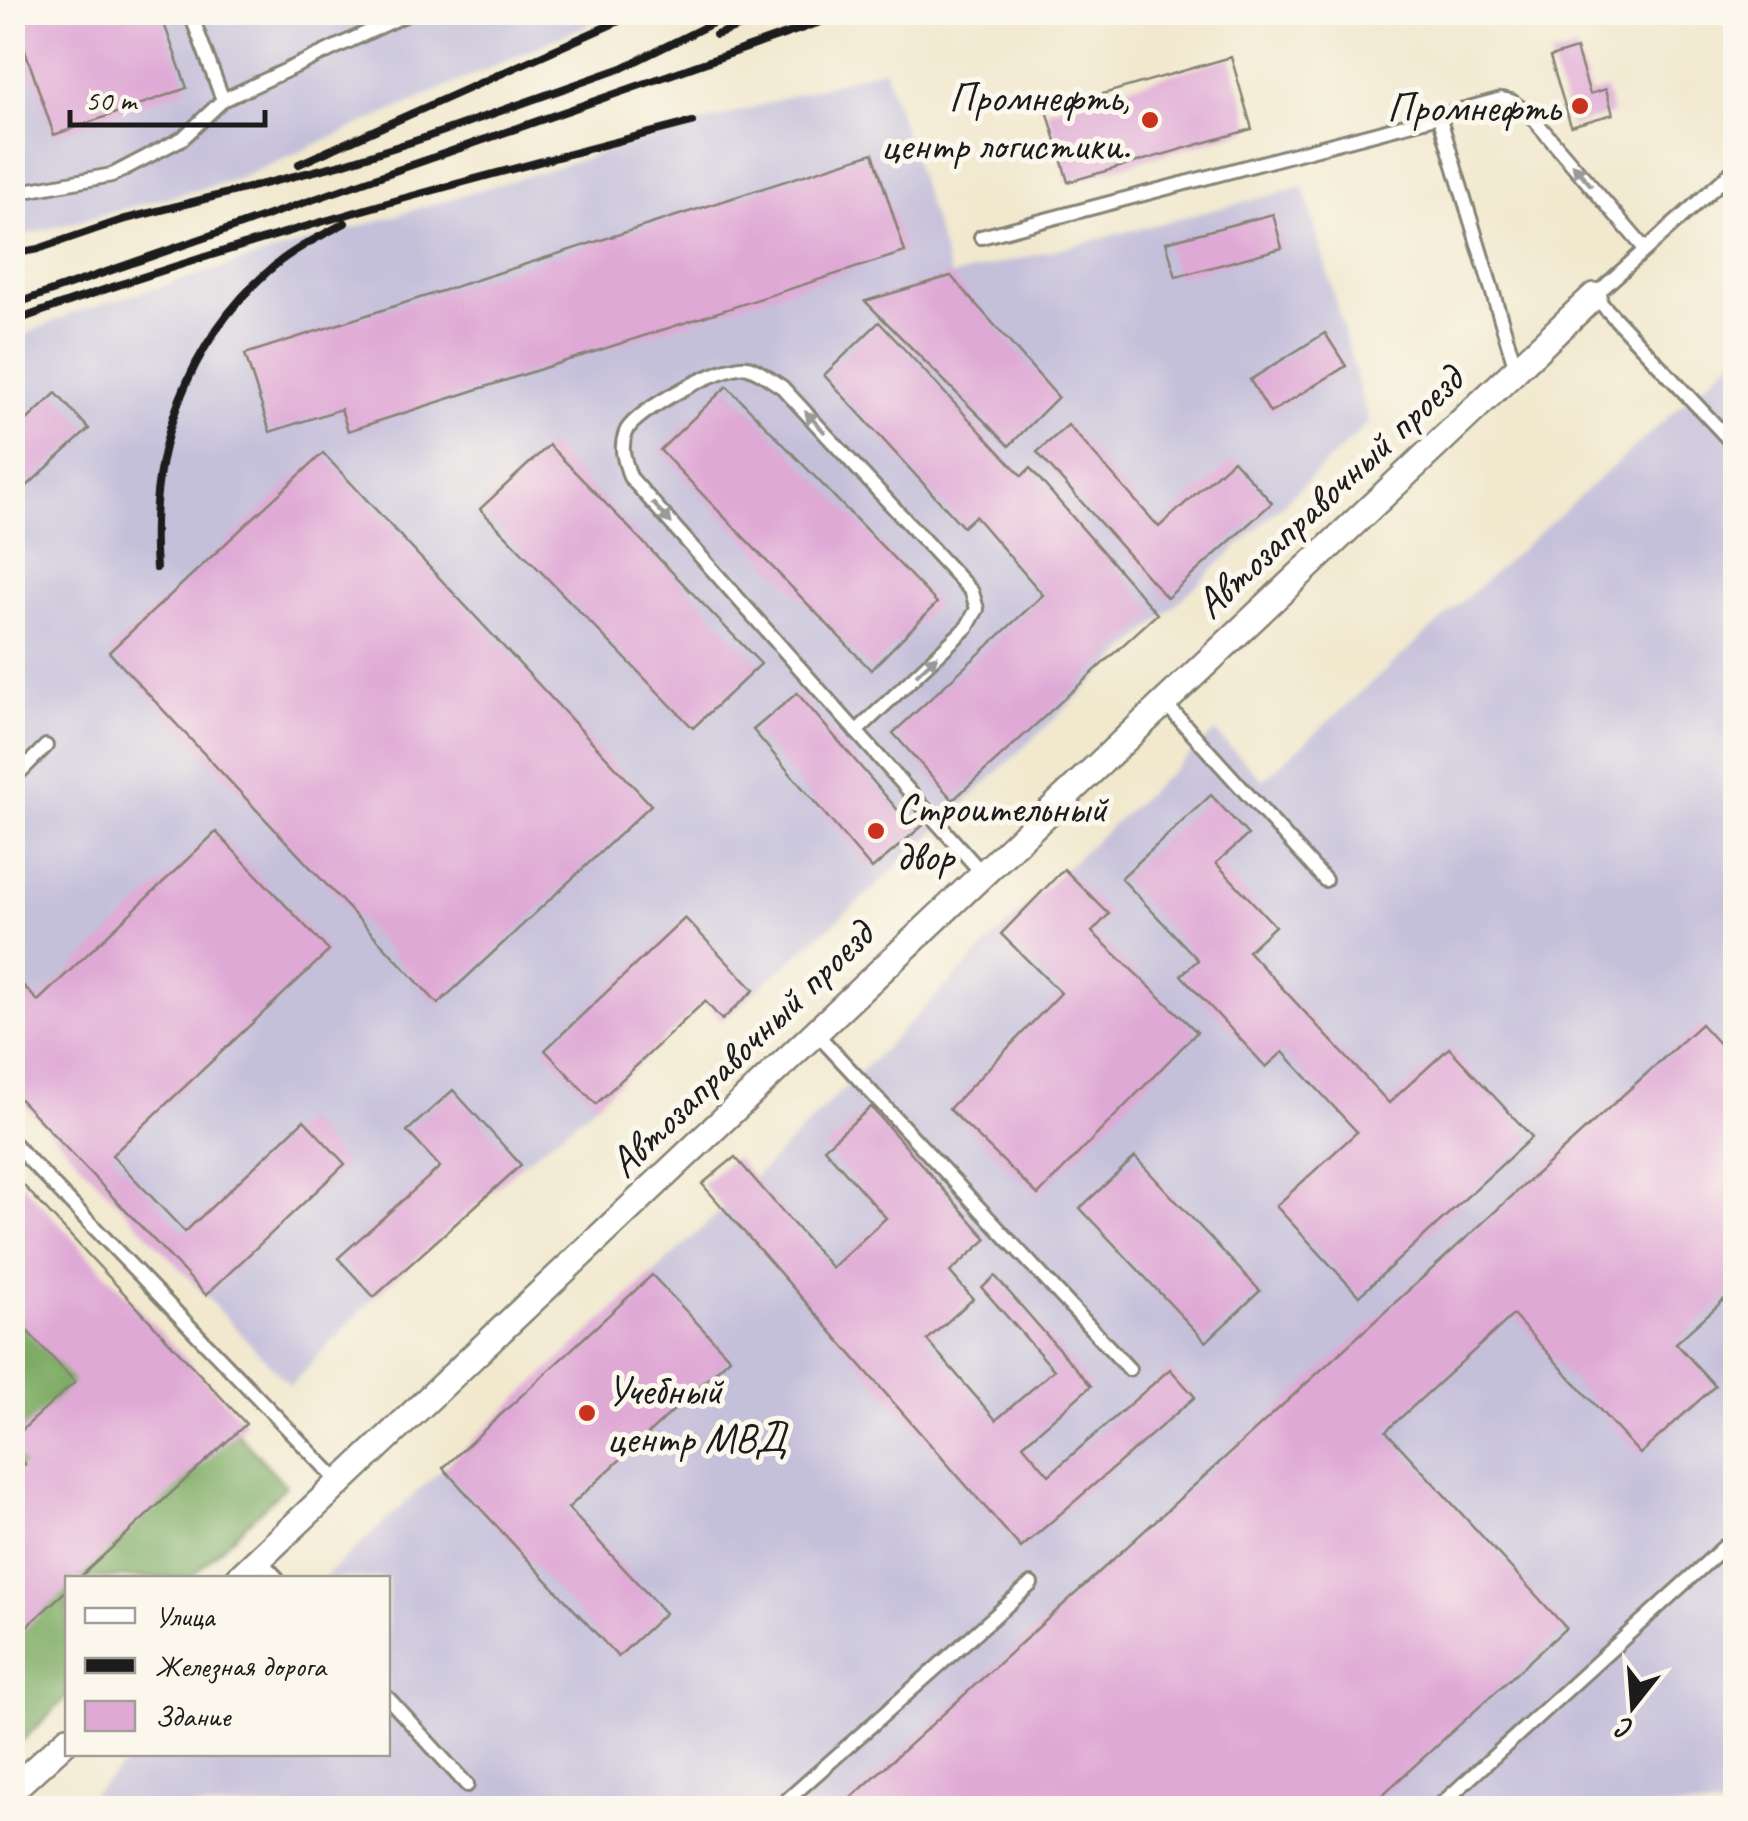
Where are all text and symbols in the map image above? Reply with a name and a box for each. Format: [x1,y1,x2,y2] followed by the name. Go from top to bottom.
[70,65,265,127] scale bar
[881,71,1131,172] place label: Промнефть, центр логистики.
[85,81,138,119] text: 50 m
[1387,81,1563,134] place label: Промнефть
[1569,95,1591,117] marker: Промнефть
[1139,109,1161,131] marker: Промнефть, центр логистики.
[1571,163,1593,188] one-way arrow
[1184,351,1477,630] street label: Автозаправочный проезд
[804,410,827,434] one-way arrow
[650,500,672,525] one-way arrow
[915,654,939,677] one-way arrow
[896,782,1109,883] place label: Строительный двор
[865,820,887,842] marker: Строительный двор
[598,906,887,1189] street label: Автозаправочный проезд
[607,1364,789,1465] place label: Учебный центр МВД
[576,1402,598,1424] marker: Учебный центр МВД
[65,1576,390,1756] legend
[155,1597,216,1635] text: Улица
[155,1647,328,1685] text: Железная дорога
[1583,1656,1683,1756] north arrow
[155,1697,232,1735] text: Здание
[1611,1710,1638,1748] text: С

